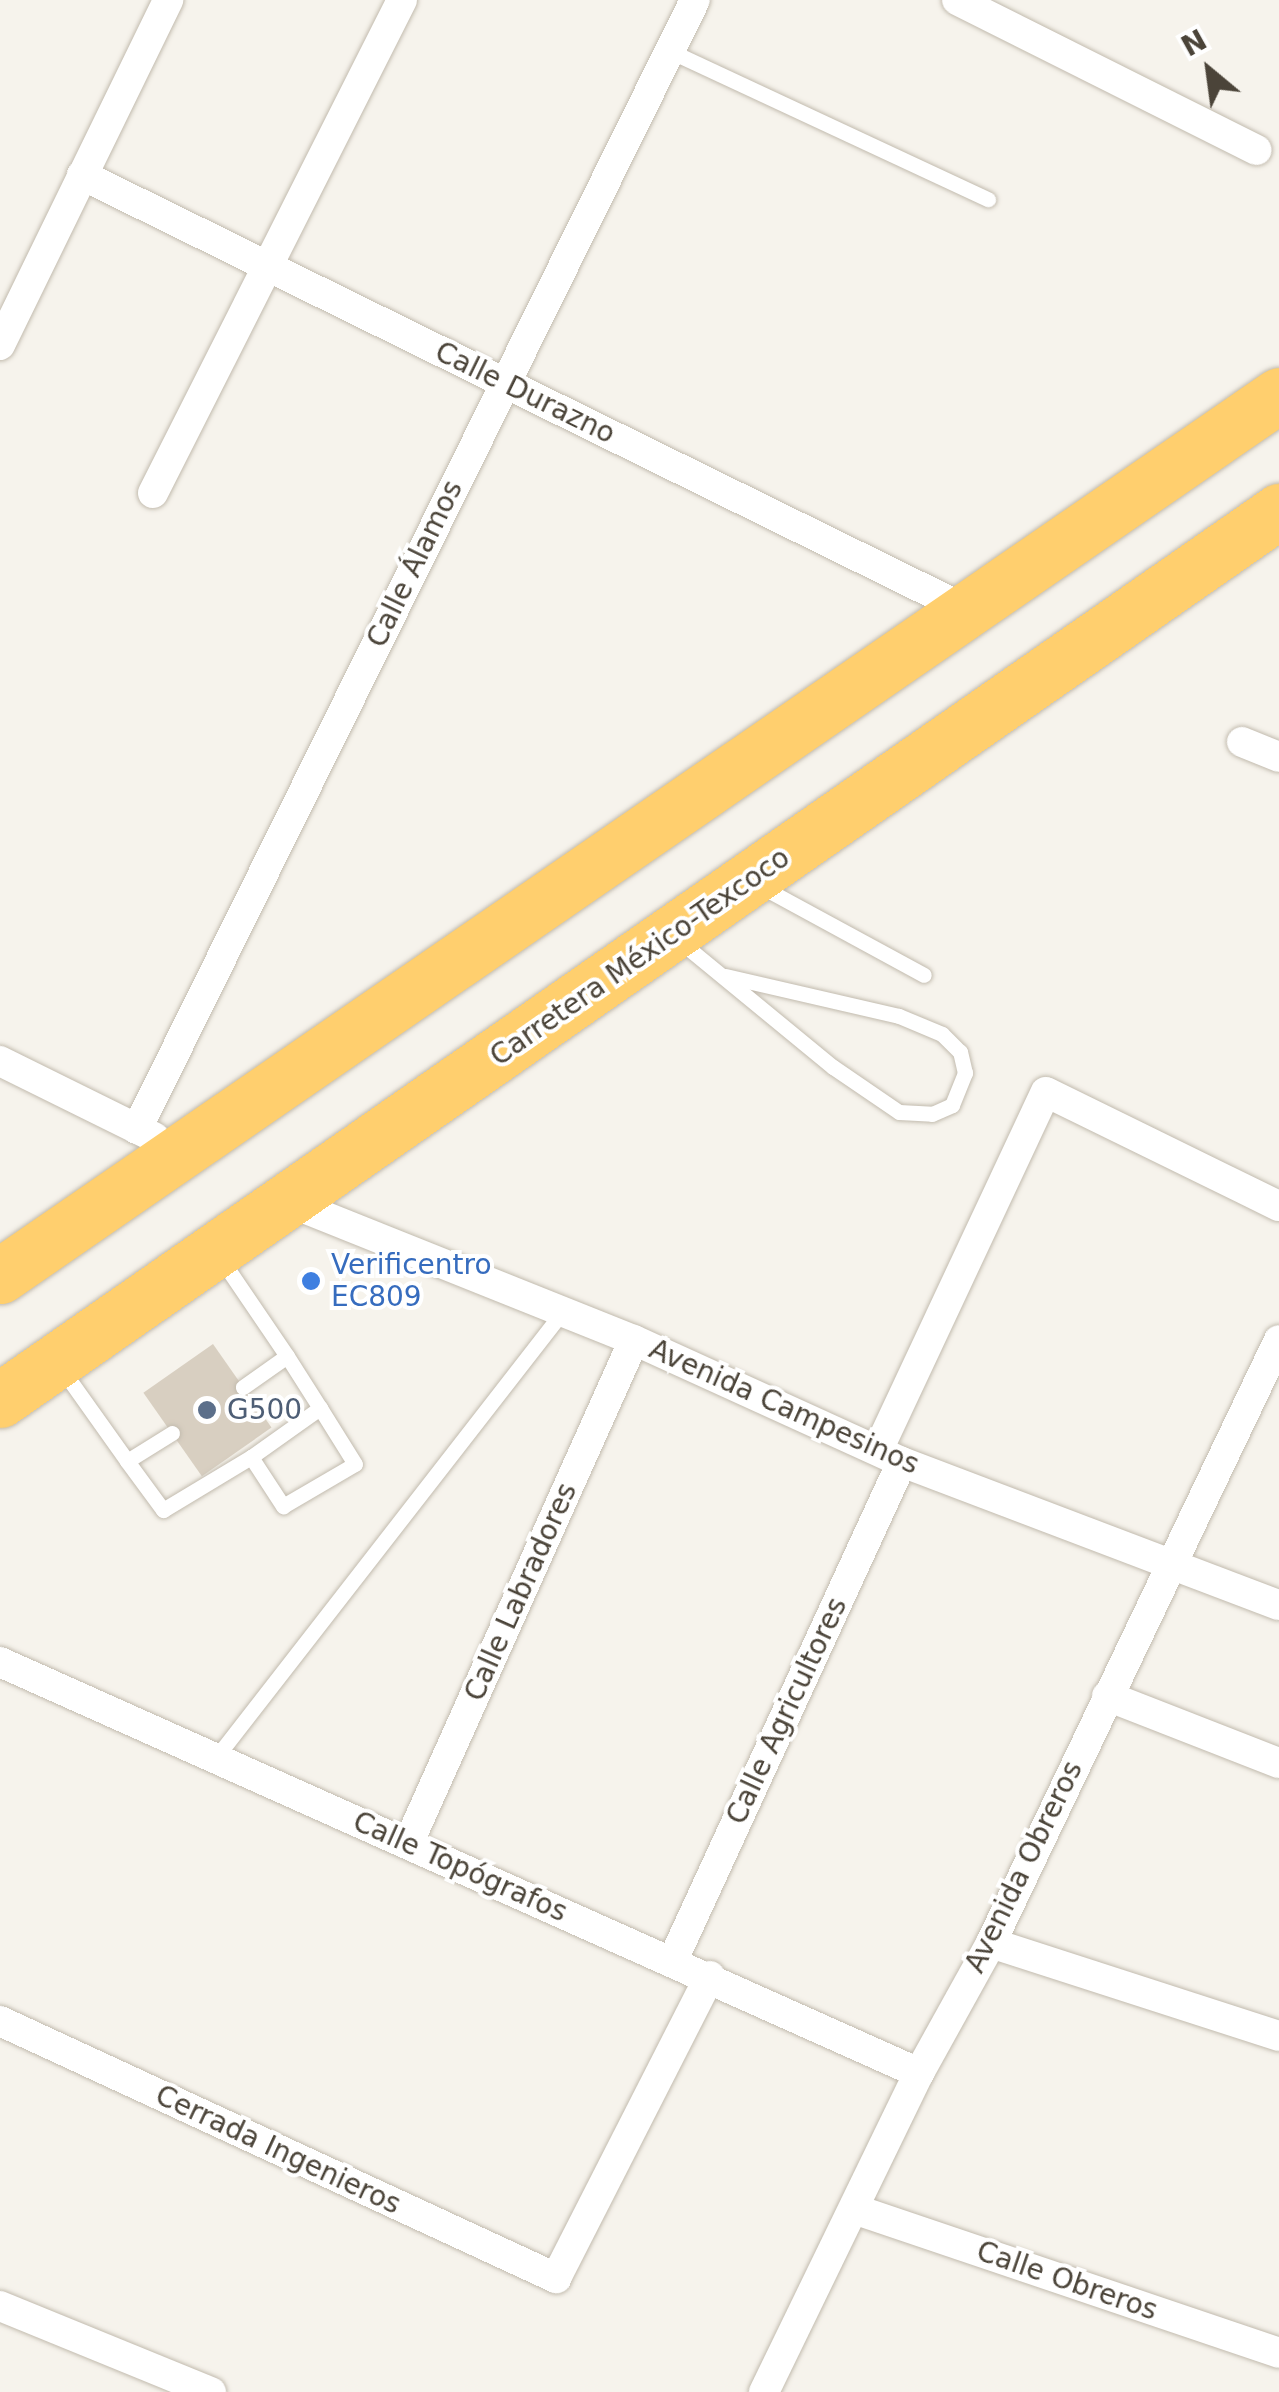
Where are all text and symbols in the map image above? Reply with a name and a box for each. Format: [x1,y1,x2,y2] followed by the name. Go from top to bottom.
[1159,20,1259,120] north arrow
[1176,23,1212,63] text: N
[430,335,620,451] street label: Calle Durazno
[360,475,470,653] street label: Calle Álamos
[484,841,796,1073] street label: Carretera México-Texcoco
[331,1248,492,1314] place label: Verificentro EC809
[300,1270,322,1292] marker: Verificentro EC809
[644,1332,924,1482] street label: Avenida Campesinos
[227,1393,302,1427] place label: G500
[196,1399,218,1421] marker: G500
[458,1478,584,1706] street label: Calle Labradores
[720,1592,854,1830] street label: Calle Agricultores
[958,1756,1090,1978] street label: Avenida Obreros
[348,1805,572,1929] street label: Calle Topógrafos
[150,2078,406,2222] street label: Cerrada Ingenieros
[972,2234,1162,2328] street label: Calle Obreros

